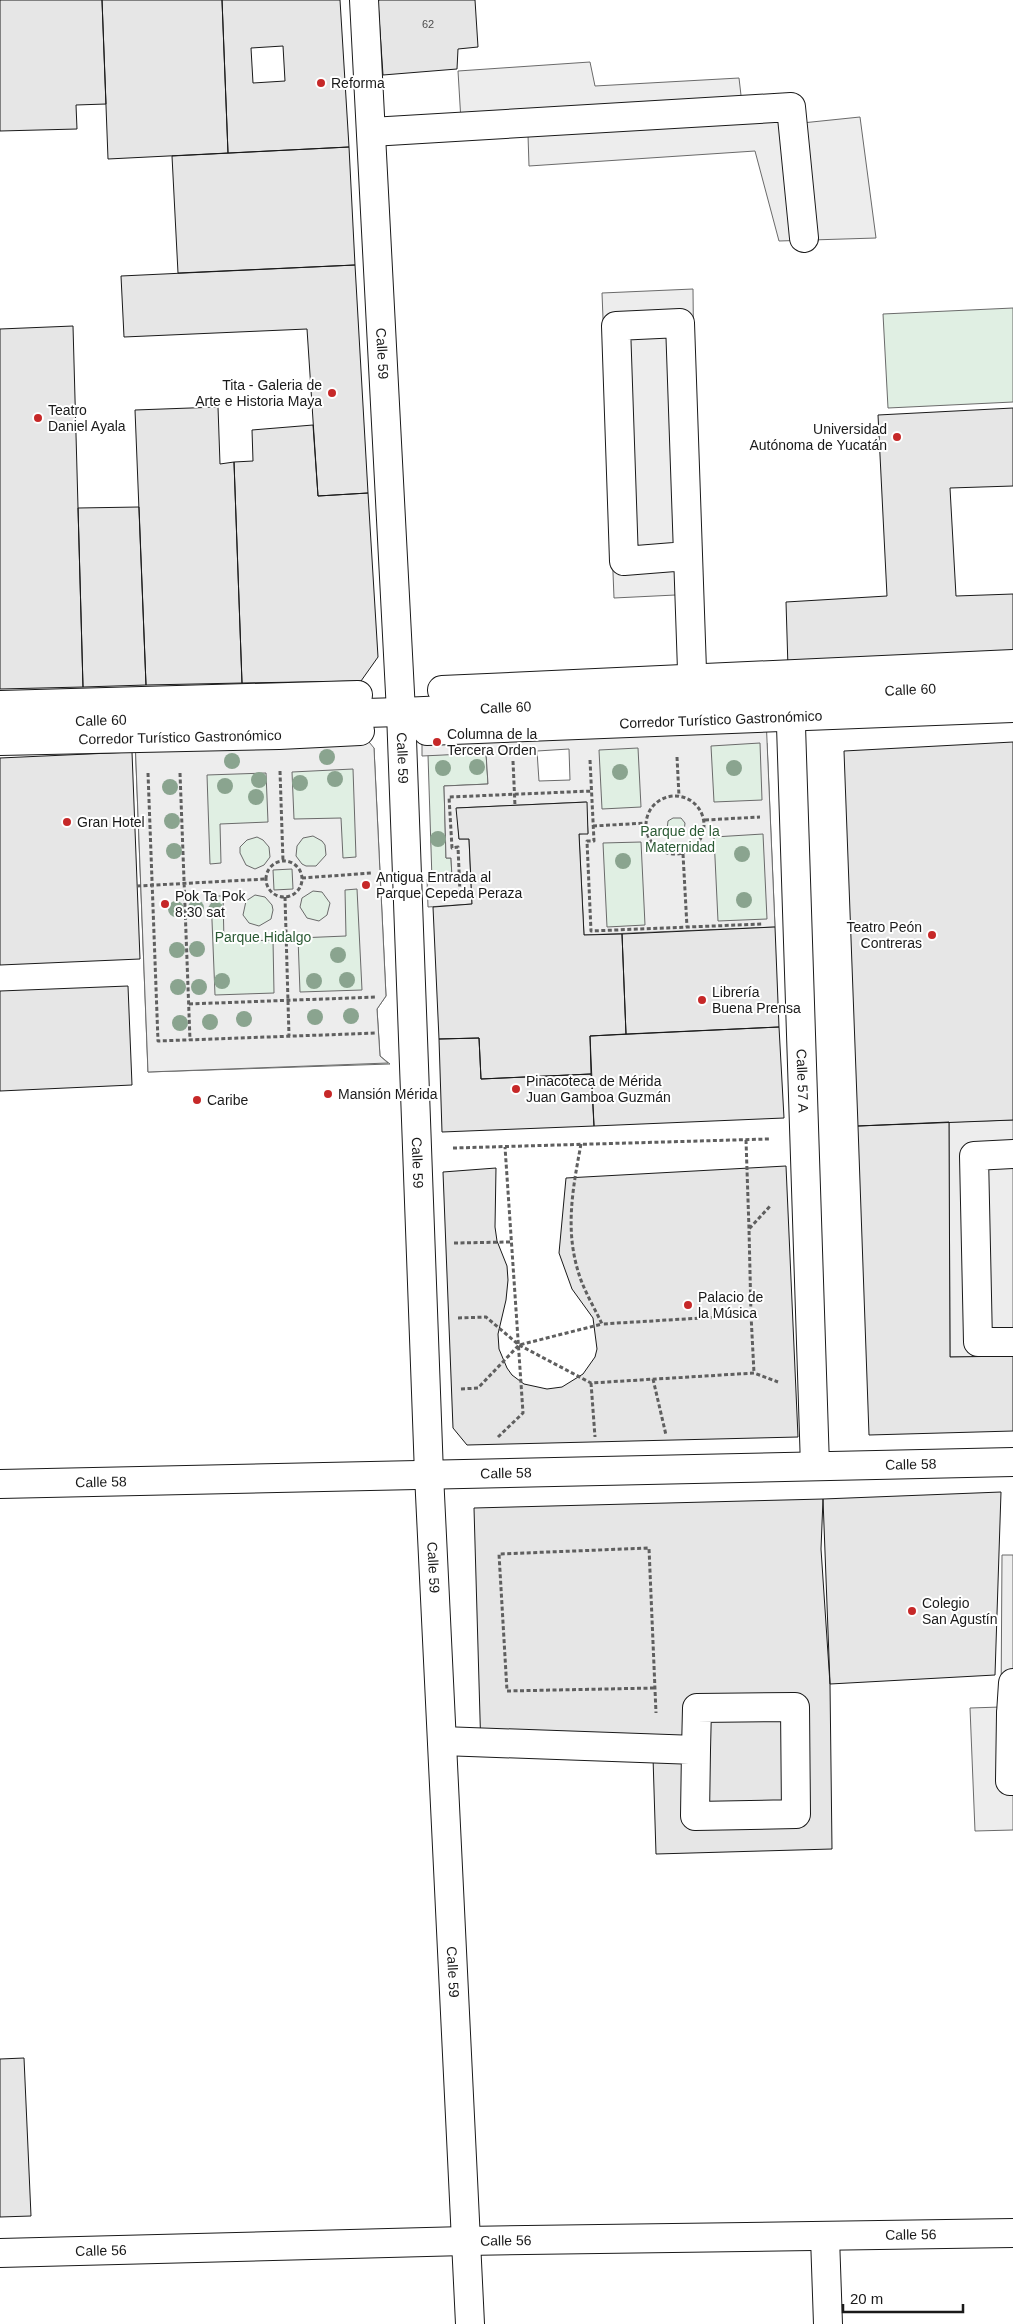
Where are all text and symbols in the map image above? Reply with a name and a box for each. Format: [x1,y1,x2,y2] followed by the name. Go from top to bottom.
[422,18,434,30] house number: 62
[331,75,385,91] place label: Reforma
[315,77,327,89] marker: Reforma
[373,327,392,380] street label: Calle 59
[195,377,322,409] place label: Tita - Galeria de Arte e Historia Maya
[326,387,338,399] marker: Tita - Galeria de Arte e Historia Maya
[48,402,126,434] place label: Teatro Daniel Ayala
[32,412,44,424] marker: Teatro Daniel Ayala
[749,421,887,453] place label: Universidad Autónoma de Yucatán
[891,431,903,443] marker: Universidad Autónoma de Yucatán
[884,680,937,699] street label: Calle 60
[480,698,532,717] street label: Calle 60
[619,707,823,731] street label: Corredor Turístico Gastronómico
[75,712,127,729] street label: Calle 60
[447,726,537,758] place label: Columna de la Tercera Orden
[78,727,282,747] street label: Corredor Turístico Gastronómico
[394,732,412,784] street label: Calle 59
[431,736,443,748] marker: Columna de la Tercera Orden
[77,814,145,830] place label: Gran Hotel
[61,816,73,828] marker: Gran Hotel
[640,823,720,855] park label: Parque de la Maternidad
[376,869,523,901] place label: Antigua Entrada al Parque Cepeda Peraza
[360,879,372,891] marker: Antigua Entrada al Parque Cepeda Peraza
[175,888,247,920] place label: Pok Ta Pok 8.30 sat
[159,898,171,910] marker: Pok Ta Pok 8.30 sat
[847,919,922,951] place label: Teatro Peón Contreras
[215,929,311,945] park label: Parque Hidalgo
[926,929,938,941] marker: Teatro Peón Contreras
[712,984,801,1016] place label: Librería Buena Prensa
[696,994,708,1006] marker: Librería Buena Prensa
[793,1049,812,1114] street label: Calle 57 A
[526,1073,671,1105] place label: Pinacoteca de Mérida Juan Gamboa Guzmán
[510,1083,522,1095] marker: Pinacoteca de Mérida Juan Gamboa Guzmán
[338,1086,438,1102] place label: Mansión Mérida
[322,1088,334,1100] marker: Mansión Mérida
[207,1092,248,1108] place label: Caribe
[191,1094,203,1106] marker: Caribe
[409,1137,427,1189] street label: Calle 59
[698,1289,764,1321] place label: Palacio de la Música
[682,1299,694,1311] marker: Palacio de la Música
[885,1456,937,1473] street label: Calle 58
[480,1464,532,1482] street label: Calle 58
[75,1473,127,1490] street label: Calle 58
[424,1541,443,1594] street label: Calle 59
[922,1595,998,1627] place label: Colegio San Agustín
[906,1605,918,1617] marker: Colegio San Agustín
[444,1946,462,1998] street label: Calle 59
[885,2226,937,2243] street label: Calle 56
[480,2232,532,2249] street label: Calle 56
[75,2242,127,2259] street label: Calle 56
[843,2282,963,2314] scale bar
[850,2290,883,2307] text: 20 m

